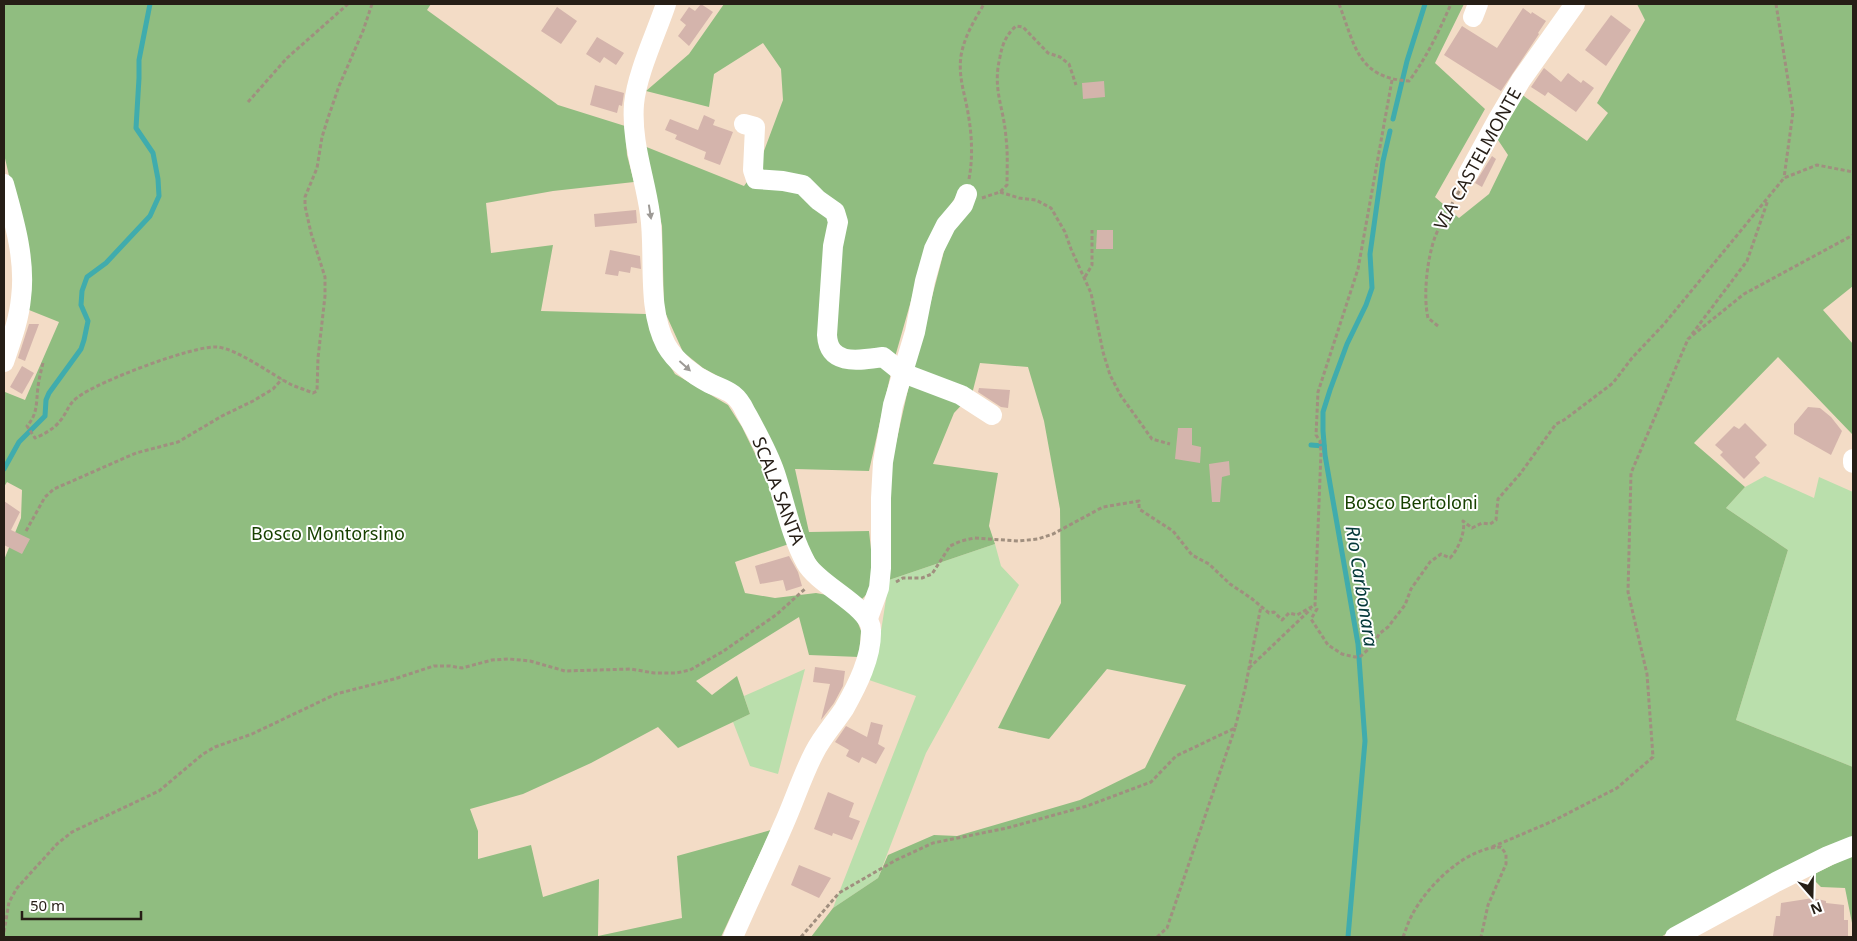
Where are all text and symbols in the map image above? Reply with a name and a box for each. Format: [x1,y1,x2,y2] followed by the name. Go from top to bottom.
[1428,83,1526,234] street label: VIA CASTELMONTE
[646,205,654,221] one-way arrow
[678,360,690,372] one-way arrow
[747,433,811,548] street label: SCALA SANTA
[1344,490,1478,514] park label: Bosco Bertoloni
[251,521,405,545] park label: Bosco Montorsino
[1340,524,1384,649] water label: Rio Carbonara
[1787,871,1837,921] north arrow
[22,888,141,920] scale bar
[30,895,65,915] text: 50 m
[1808,898,1825,920] text: N

